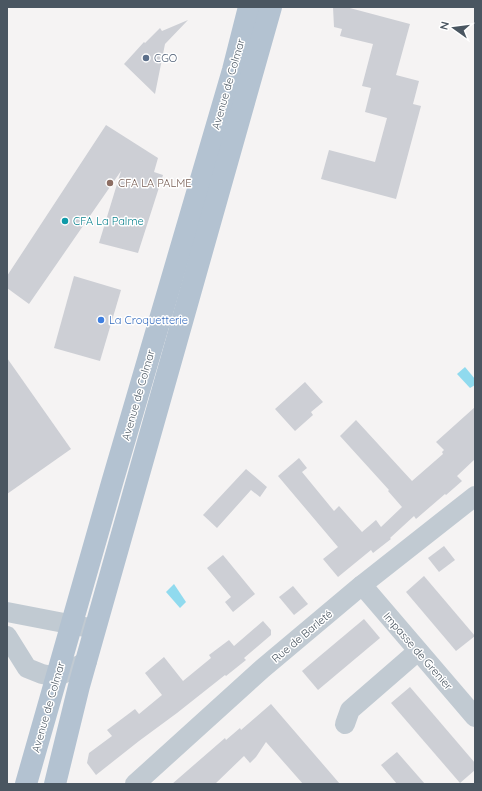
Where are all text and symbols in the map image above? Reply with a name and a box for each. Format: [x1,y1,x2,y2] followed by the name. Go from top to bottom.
[434,8,474,48] north arrow
[437,20,452,31] text: N
[208,36,248,131] street label: Avenue de Colmar
[154,51,177,65] place label: CGO
[141,53,151,63] marker: CGO
[118,176,192,190] place label: CFA LA PALME
[105,178,115,188] marker: CFA LA PALME
[73,214,144,228] place label: CFA La Palme
[60,216,70,226] marker: CFA La Palme
[109,313,188,327] place label: La Croquetterie
[96,315,106,325] marker: La Croquetterie
[118,347,158,442] street label: Avenue de Colmar
[269,606,335,666] street label: Rue de Barleté
[380,609,456,693] street label: Impasse de Grenier
[28,659,68,754] street label: Avenue de Colmar

